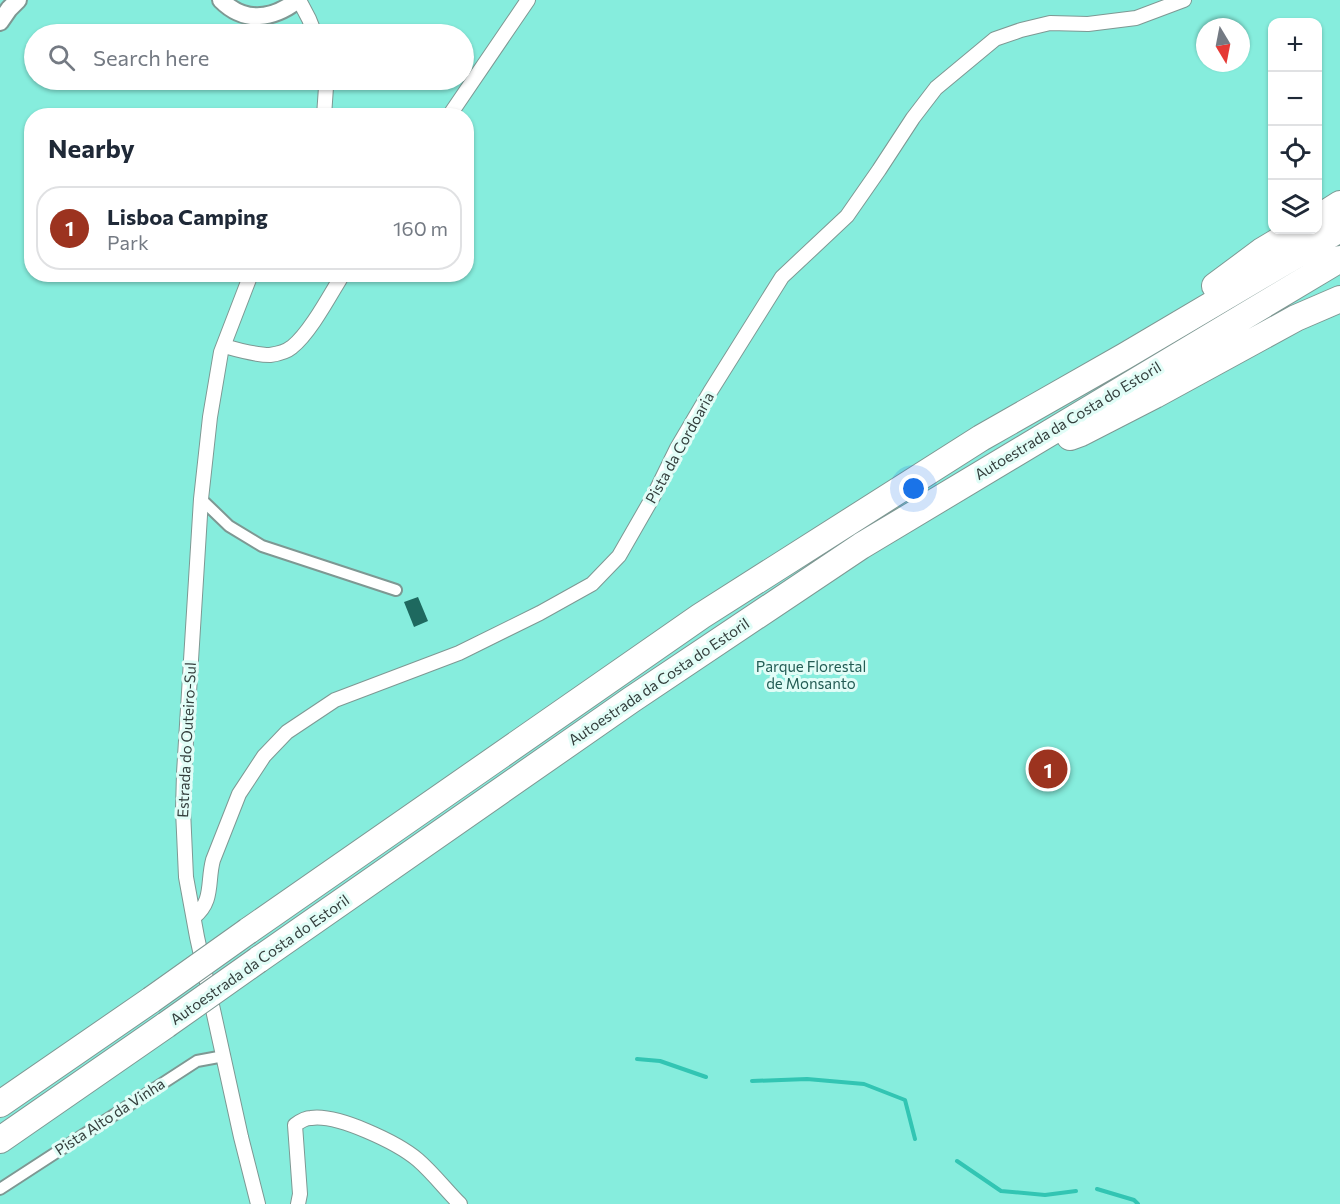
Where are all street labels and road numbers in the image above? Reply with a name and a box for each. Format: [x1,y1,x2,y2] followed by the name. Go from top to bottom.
[971,357,1164,483] street label: Autoestrada da Costa do Estoril
[641,389,717,506] street label: Pista da Cordoaria
[565,614,752,749] street label: Autoestrada da Costa do Estoril
[173,662,199,818] street label: Estrada do Outeiro-Sul
[166,890,352,1028] street label: Autoestrada da Costa do Estoril
[51,1074,168,1158] street label: Pista Alto da Vinha

